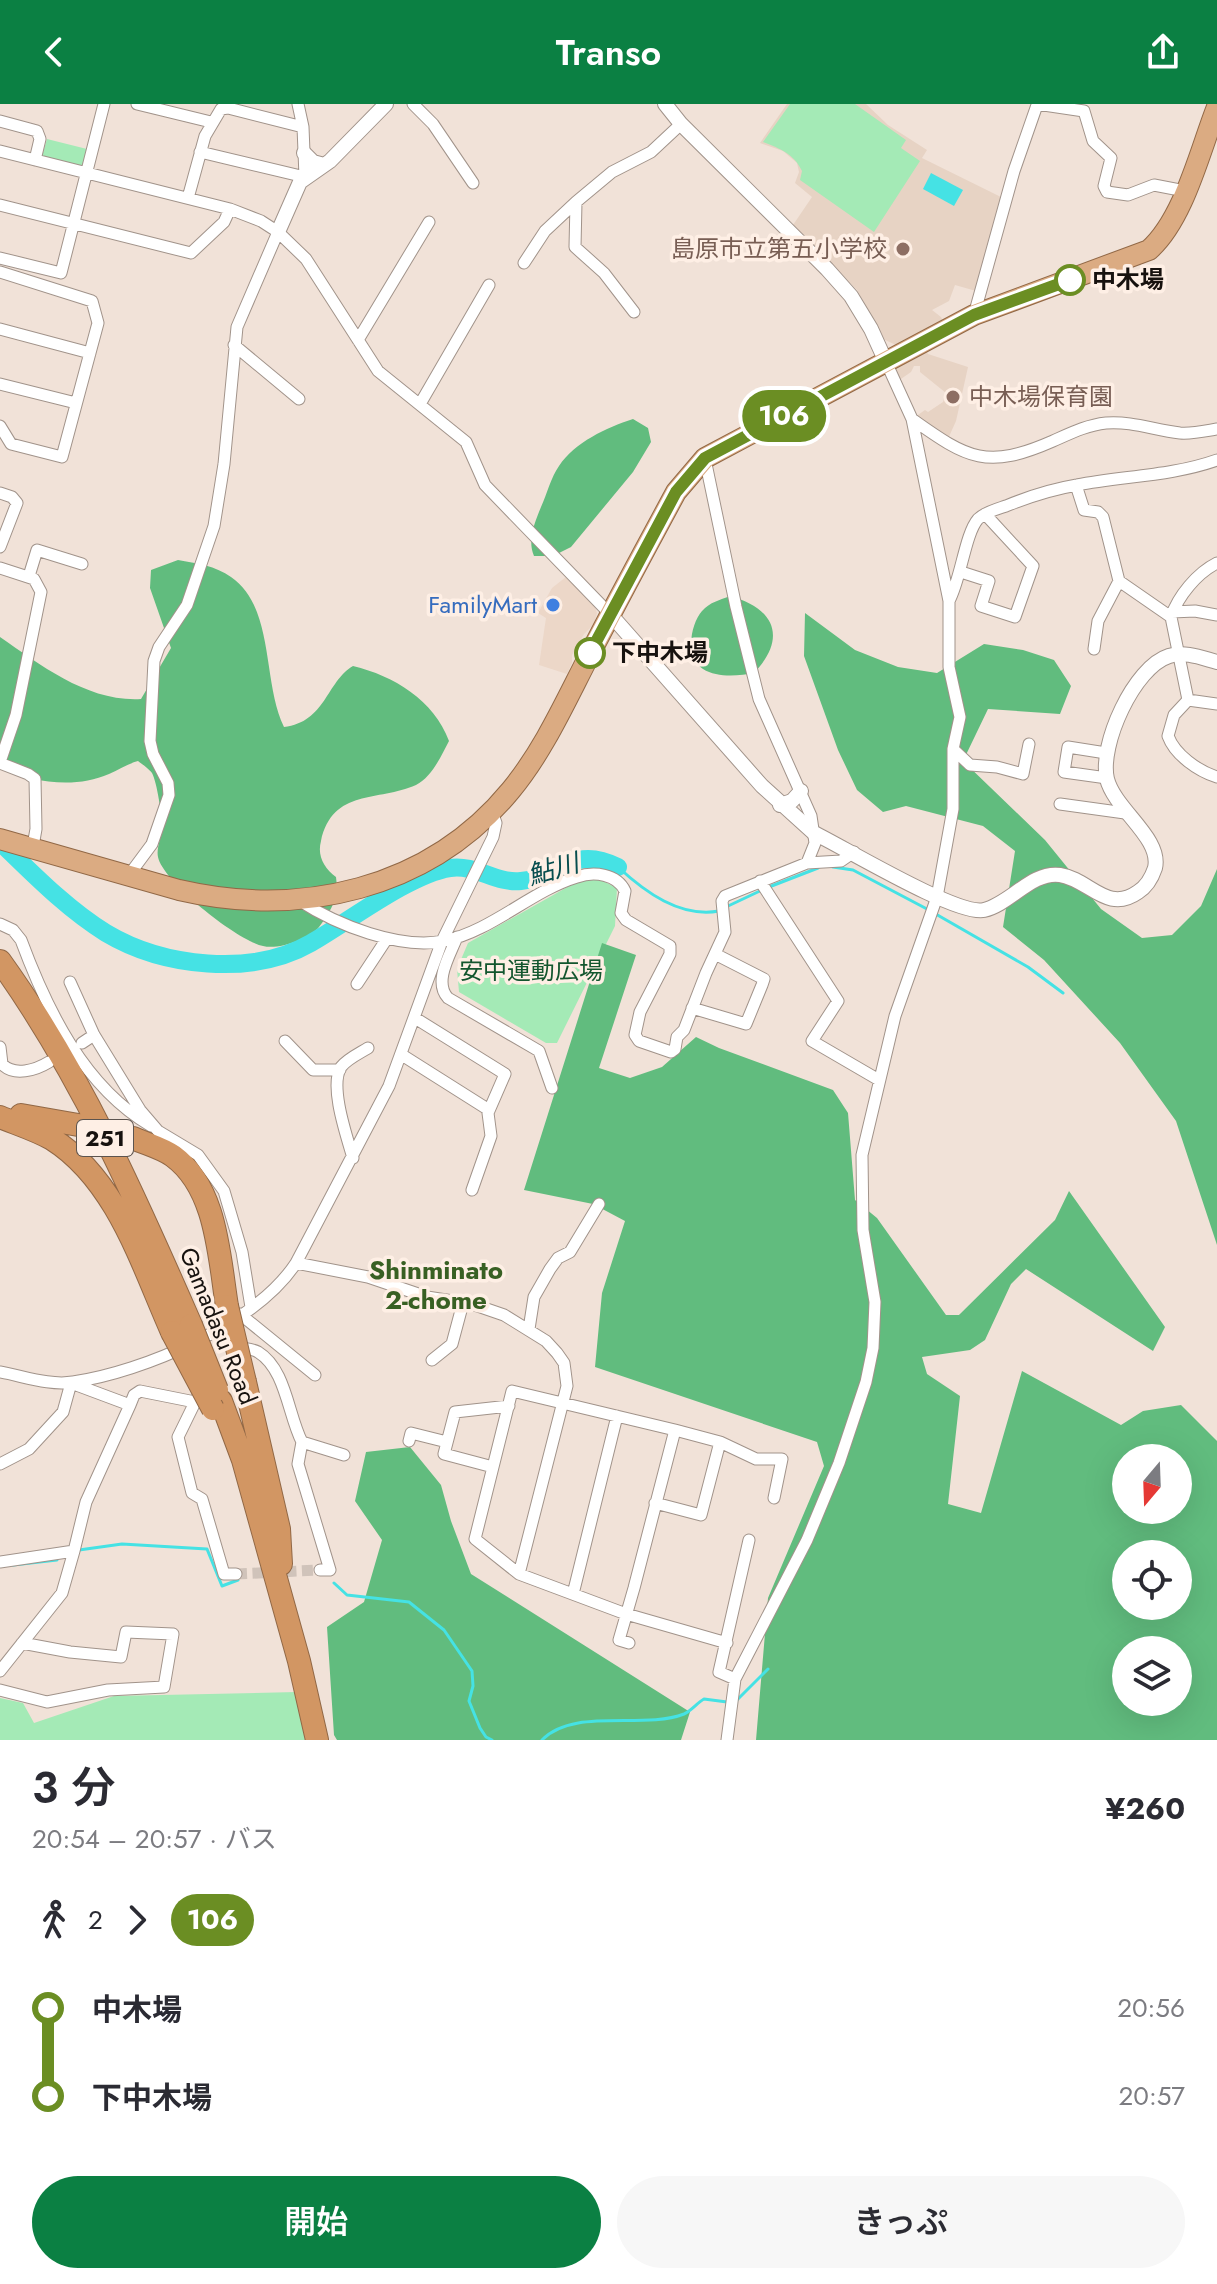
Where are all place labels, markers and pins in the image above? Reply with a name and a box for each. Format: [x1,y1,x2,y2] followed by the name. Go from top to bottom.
[671,231,887,266] place label: 島原市立第五小学校
[894,240,912,258] marker: 島原市立第五小学校
[1092,262,1164,297] place label: 中木場
[1055,265,1085,295] marker: 中木場
[969,379,1113,414] place label: 中木場保育園
[944,388,962,406] marker: 中木場保育園
[428,587,537,622] place label: FamilyMart
[544,596,562,614] marker: FamilyMart
[612,635,708,670] place label: 下中木場
[575,638,605,668] marker: 下中木場

